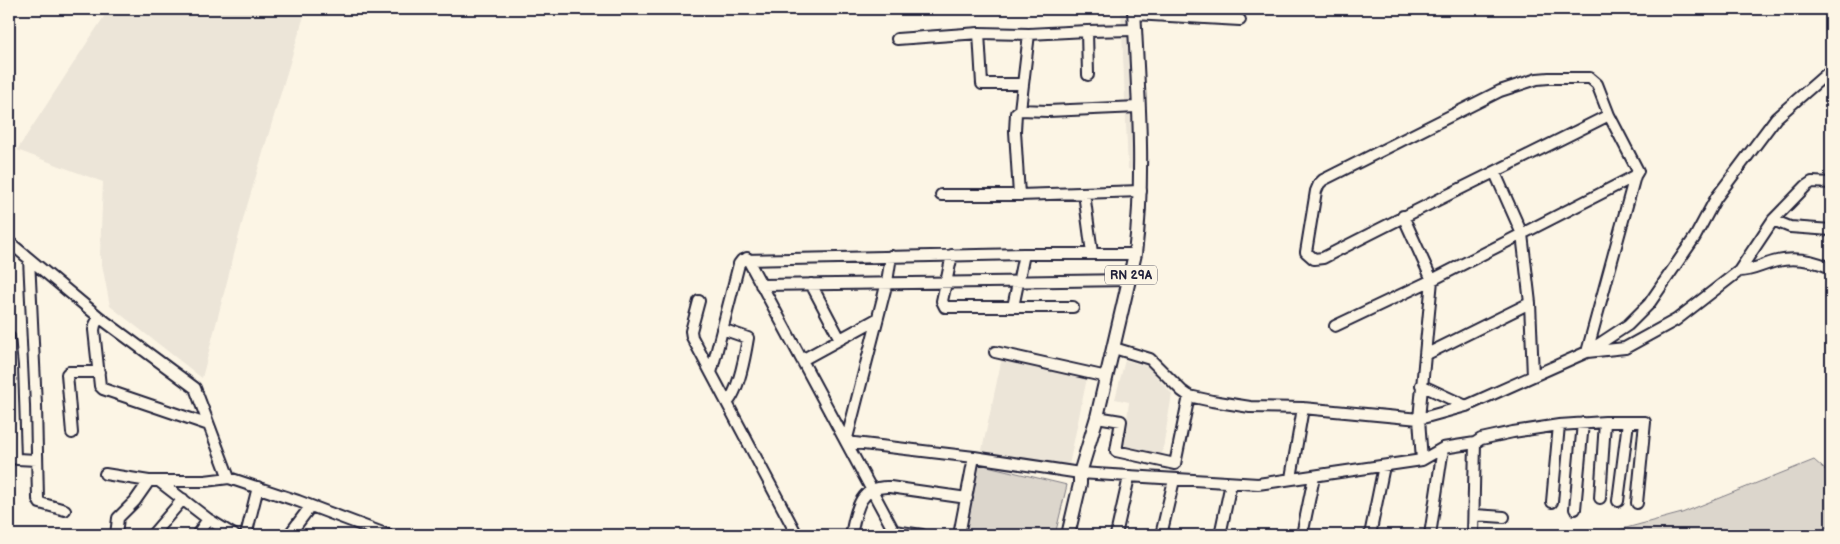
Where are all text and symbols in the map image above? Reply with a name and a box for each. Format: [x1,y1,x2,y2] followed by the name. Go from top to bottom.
[1105,266,1157,284] road number: RN 29A

